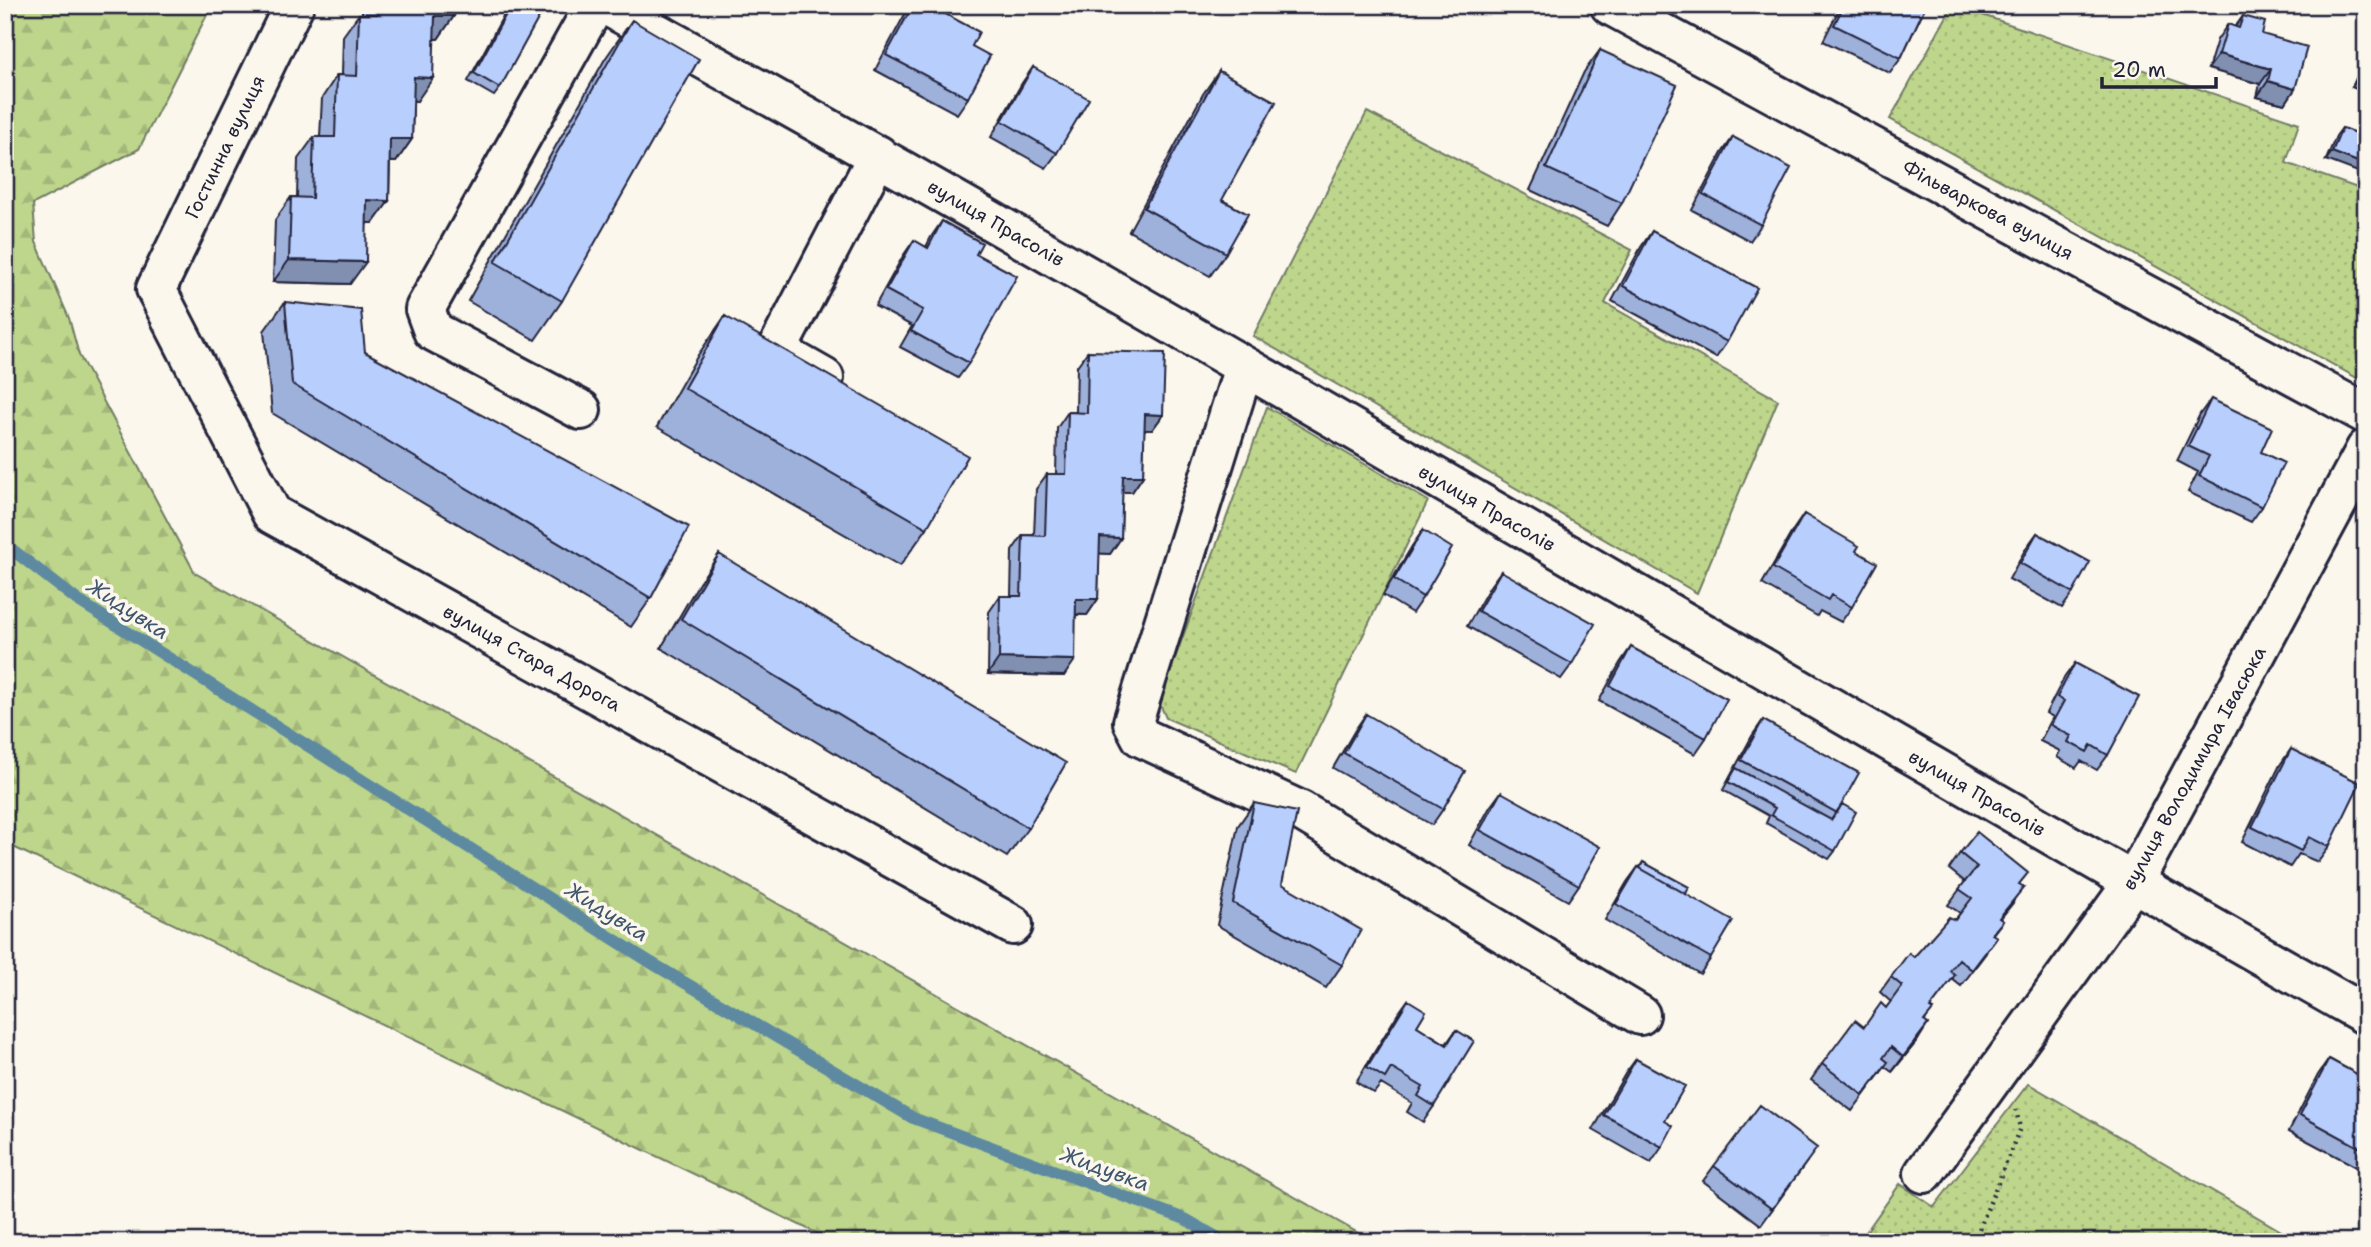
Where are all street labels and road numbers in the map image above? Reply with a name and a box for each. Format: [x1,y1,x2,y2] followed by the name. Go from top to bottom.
[179,71,271,223] street label: Гостинна вулиця
[1898,154,2078,266] street label: Фільваркова вулиця
[923,174,1069,272] street label: вулиця Прасолів
[1414,459,1560,557] street label: вулиця Прасолів
[439,599,626,717] street label: вулиця Стара Дорога
[2116,641,2272,894] street label: вулиця Володимира Івасюка
[1904,744,2050,842] street label: вулиця Прасолів

